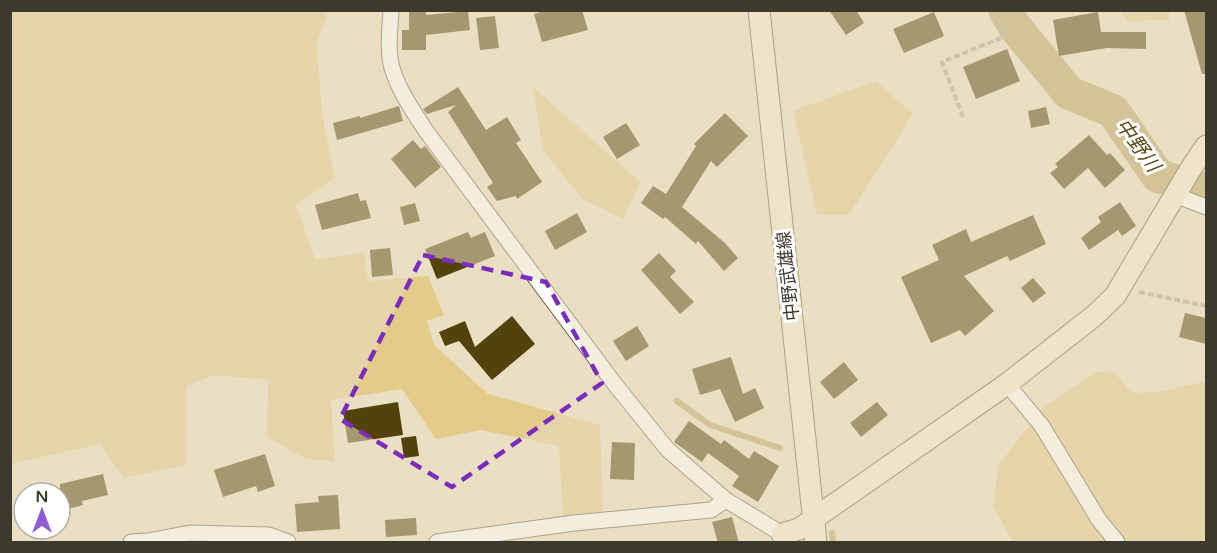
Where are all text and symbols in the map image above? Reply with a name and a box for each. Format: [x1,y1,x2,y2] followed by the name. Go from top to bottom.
[1110,114,1166,179] water label: 中野川
[772,230,804,322] street label: 中野武雄線
[12,481,72,541] north arrow
[36,487,48,507] text: N

